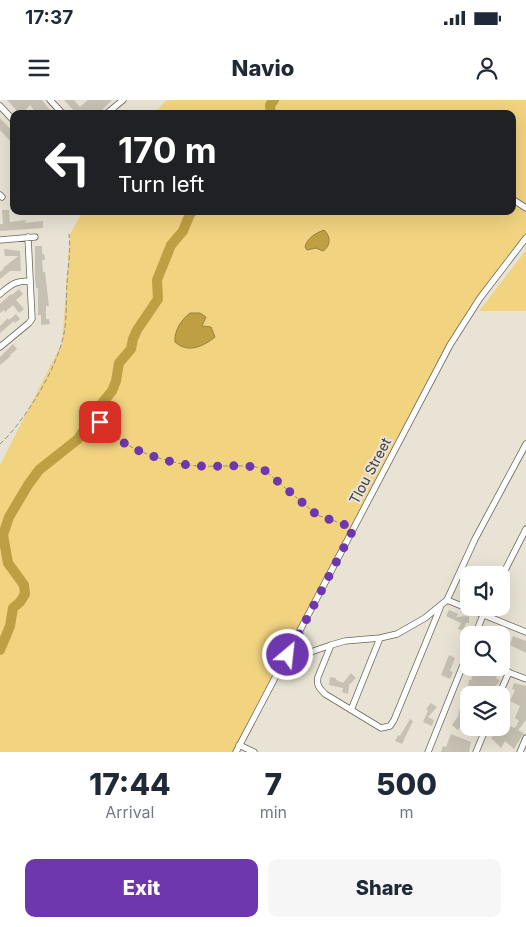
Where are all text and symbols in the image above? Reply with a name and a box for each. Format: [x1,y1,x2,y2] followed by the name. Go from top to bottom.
[25,6,73,29] text: 17:37
[25,54,53,82] icon: menu
[473,54,501,82] icon: person
[232,55,294,81] text: Navio
[118,129,217,171] text: 170 m
[35,130,100,195] icon: left
[118,171,204,197] text: Turn left
[79,401,121,443] pin
[86,408,114,436] icon: arrive
[345,434,394,507] street label: Tlou Street
[460,566,510,736] map controls
[460,566,510,616] button: sound
[460,626,510,676] button: search
[261,628,313,680] position arrow
[460,686,510,736] button: layers
[89,766,171,802] text: 17:44
[265,766,282,802] text: 7
[376,766,437,802] text: 500
[105,802,154,822] text: Arrival
[260,802,287,822] text: min
[400,802,414,822] text: m
[25,859,258,917] button: Exit
[268,859,501,917] button: Share

